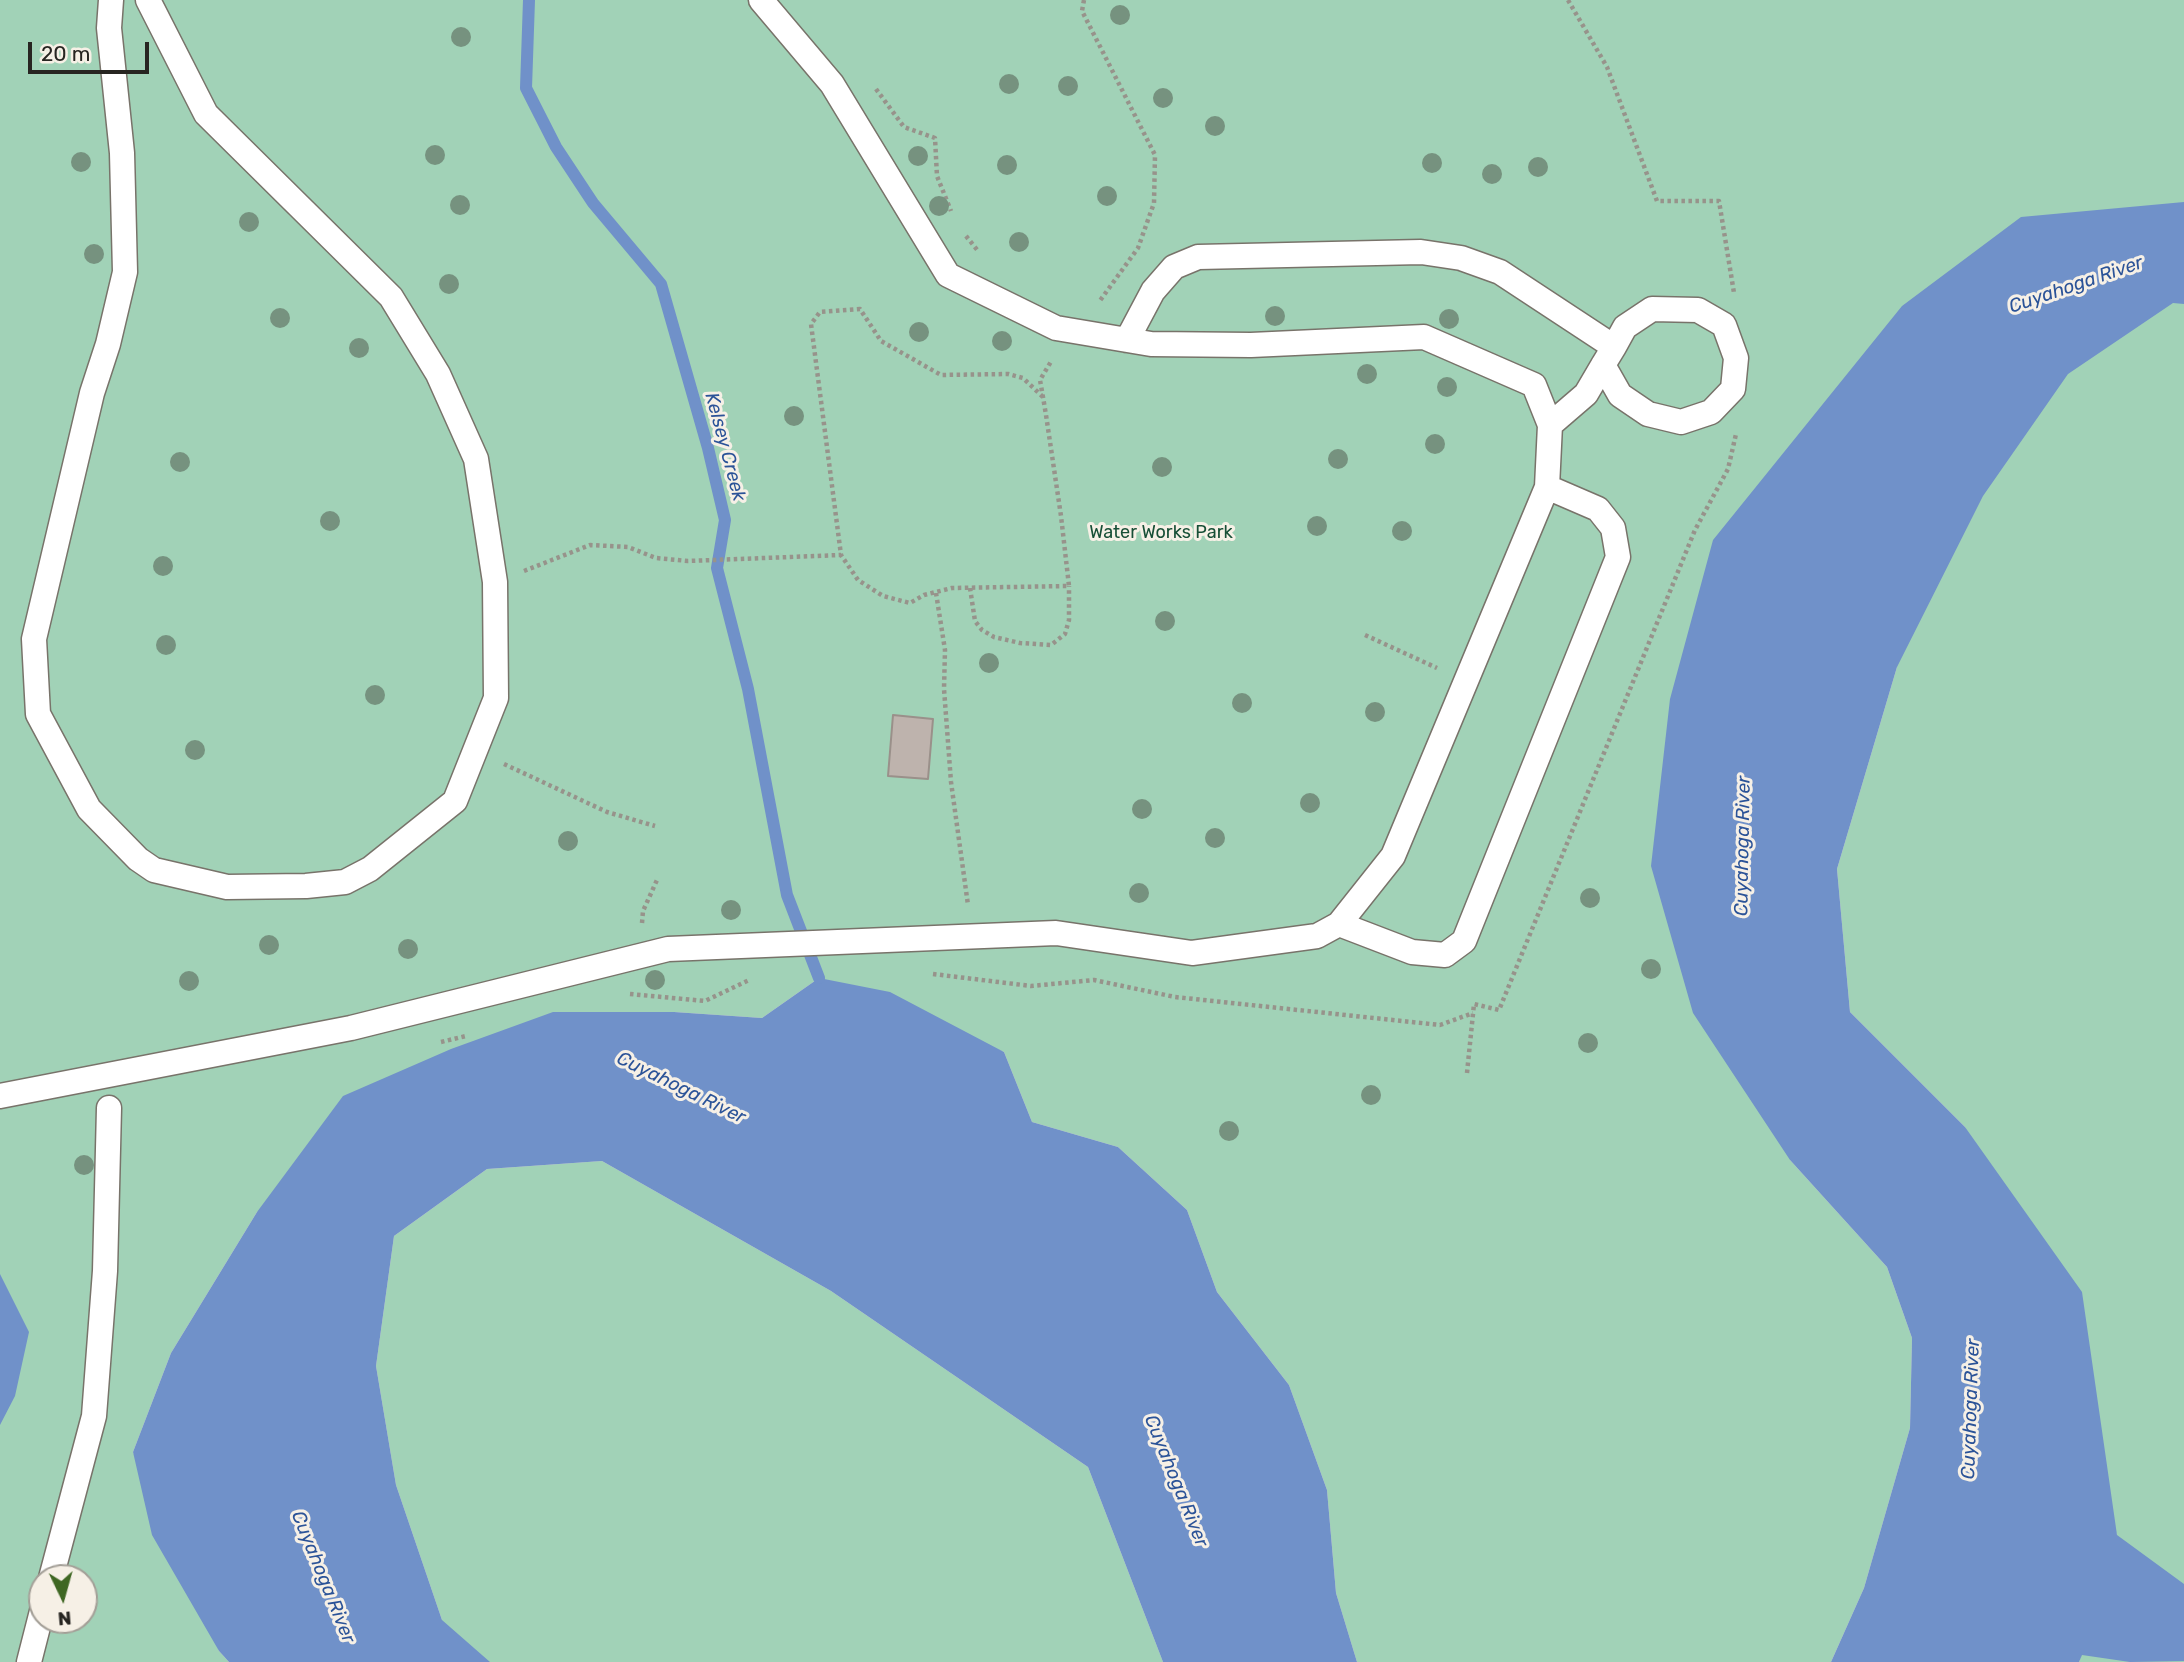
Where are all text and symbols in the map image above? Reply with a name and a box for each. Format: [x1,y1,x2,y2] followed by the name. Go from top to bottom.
[32,28,152,72] scale bar
[41,41,90,66] text: 20 m
[2006,251,2146,319] water label: Cuyahoga River
[700,390,750,504] water label: Kelsey Creek
[1089,522,1233,544] park label: Water Works Park
[1730,776,1756,916] water label: Cuyahoga River
[613,1047,749,1129] water label: Cuyahoga River
[1957,1338,1985,1480] water label: Cuyahoga River
[1139,1412,1213,1550] water label: Cuyahoga River
[286,1508,360,1646] water label: Cuyahoga River
[28,1564,98,1634] north arrow
[57,1606,73,1630] text: N

